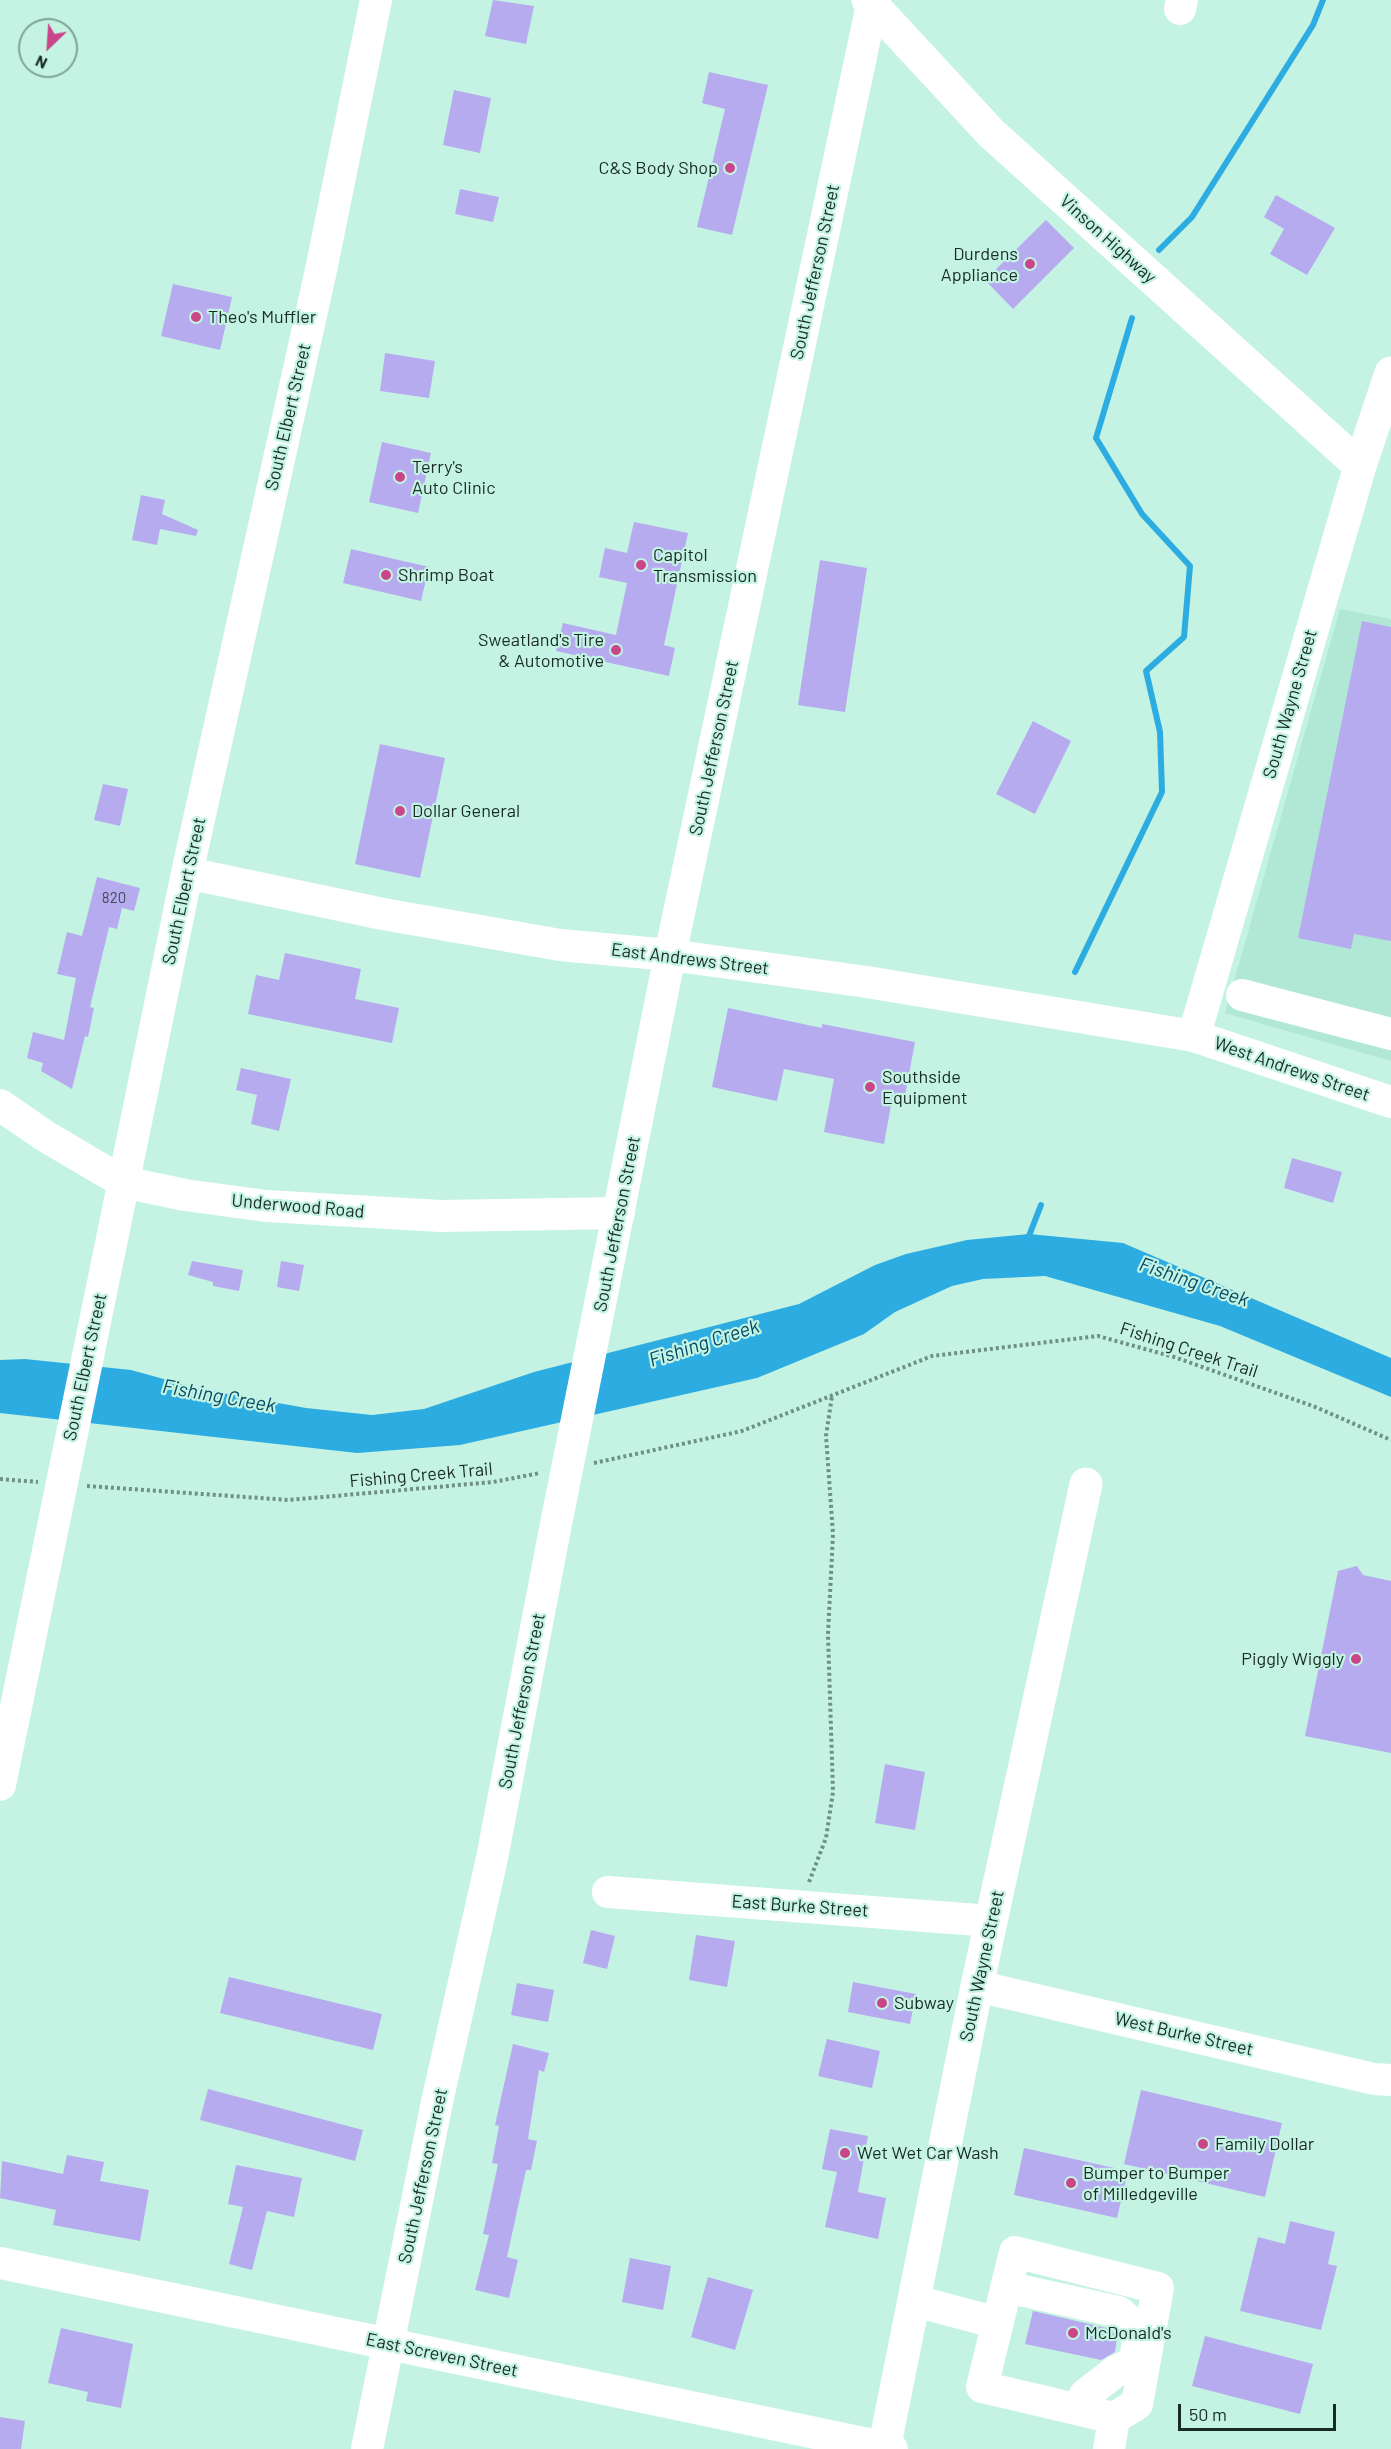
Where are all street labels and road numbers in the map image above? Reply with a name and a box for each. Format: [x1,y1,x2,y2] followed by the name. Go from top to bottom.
[786,182,844,362] street label: South Jefferson Street
[1055,190,1161,288] street label: Vinson Highway
[261,341,315,493] street label: South Elbert Street
[1258,627,1322,781] street label: South Wayne Street
[685,658,743,838] street label: South Jefferson Street
[158,815,210,967] street label: South Elbert Street
[610,939,770,979] street label: East Andrews Street
[1211,1032,1373,1106] street label: West Andrews Street
[589,1134,645,1314] street label: South Jefferson Street
[231,1189,365,1223] street label: Underwood Road
[59,1291,111,1443] street label: South Elbert Street
[1117,1318,1261,1382] street label: Fishing Creek Trail
[349,1458,493,1492] street label: Fishing Creek Trail
[494,1611,550,1791] street label: South Jefferson Street
[955,1888,1009,2044] street label: South Wayne Street
[731,1890,869,1922] street label: East Burke Street
[1113,2008,1255,2060] street label: West Burke Street
[394,2086,452,2266] street label: South Jefferson Street
[364,2328,520,2382] street label: East Screven Street

